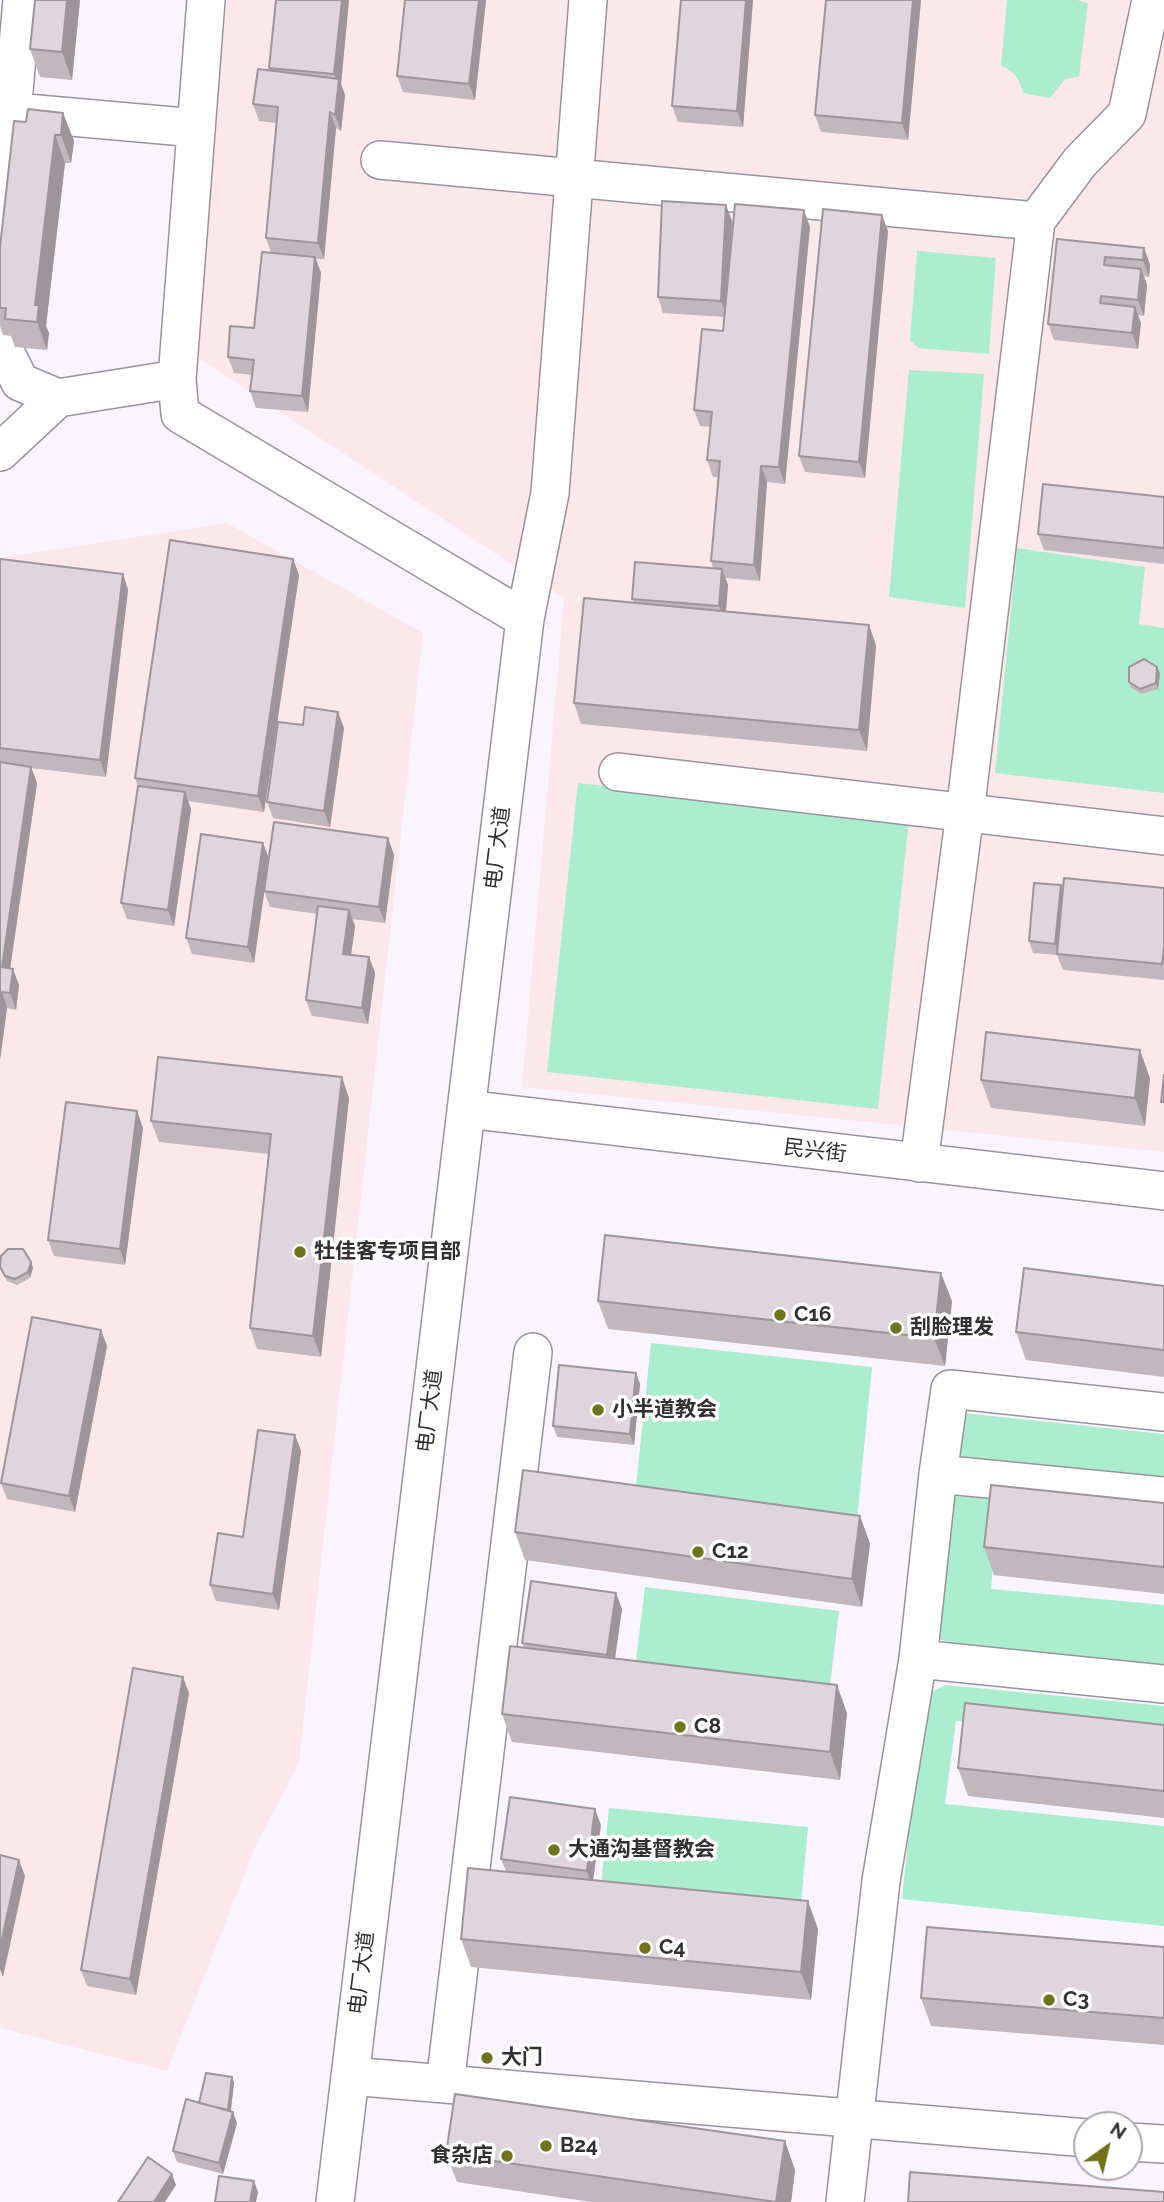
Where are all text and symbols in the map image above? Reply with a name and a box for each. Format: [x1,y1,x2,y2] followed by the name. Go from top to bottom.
[480,805,516,891] street label: 电厂大道
[782,1135,848,1167] street label: 民兴街
[314,1239,461,1265] place label: 牡佳客专项目部
[292,1244,308,1260] marker: 牡佳客专项目部
[794,1302,832,1328] place label: C16
[772,1307,788,1323] marker: C16
[910,1315,994,1341] place label: 刮脸理发
[888,1320,904,1336] marker: 刮脸理发
[412,1368,448,1454] street label: 电厂大道
[612,1397,717,1423] place label: 小半道教会
[590,1402,606,1418] marker: 小半道教会
[712,1539,749,1565] place label: C12
[690,1544,706,1560] marker: C12
[694,1714,721,1740] place label: C8
[672,1719,688,1735] marker: C8
[568,1837,715,1863] place label: 大通沟基督教会
[546,1842,562,1858] marker: 大通沟基督教会
[344,1930,380,2016] street label: 电厂大道
[659,1935,685,1961] place label: C4
[637,1940,653,1956] marker: C4
[1063,1987,1089,2013] place label: C3
[1041,1992,1057,2008] marker: C3
[501,2045,543,2071] place label: 大门
[479,2050,495,2066] marker: 大门
[1073,2111,1143,2181] north arrow
[1106,2117,1131,2143] text: N
[560,2133,598,2159] place label: B24
[538,2138,554,2154] marker: B24
[430,2143,493,2169] place label: 食杂店
[499,2148,515,2164] marker: 食杂店

